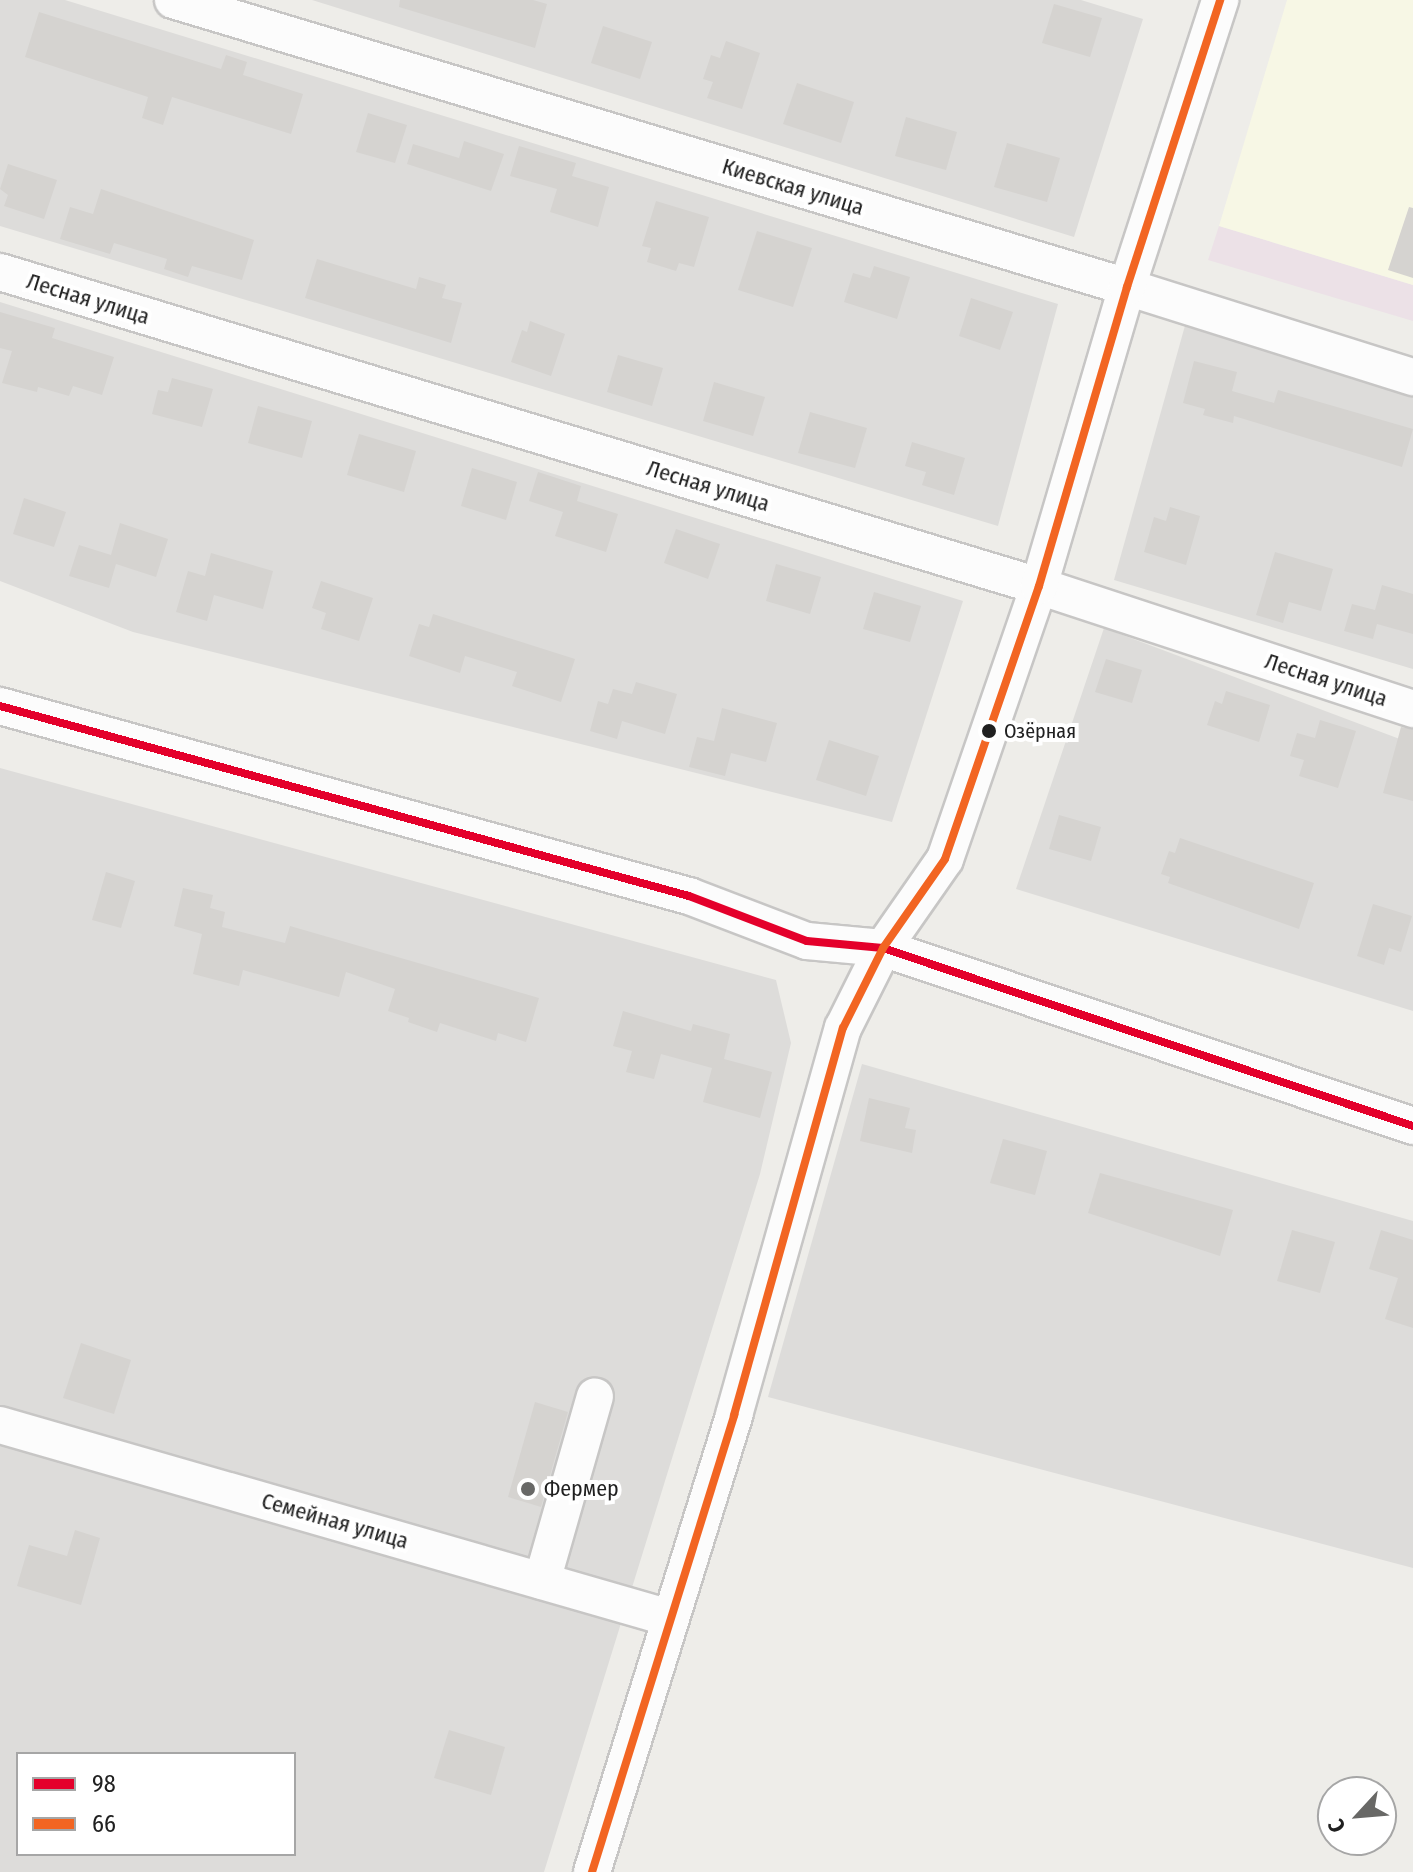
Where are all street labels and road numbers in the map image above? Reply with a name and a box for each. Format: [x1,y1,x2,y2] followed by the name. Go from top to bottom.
[719,153,867,221] street label: Киевская улица
[23,268,153,330] street label: Лесная улица
[643,455,773,517] street label: Лесная улица
[1262,648,1390,712] street label: Лесная улица
[259,1487,411,1555] street label: Семейная улица

